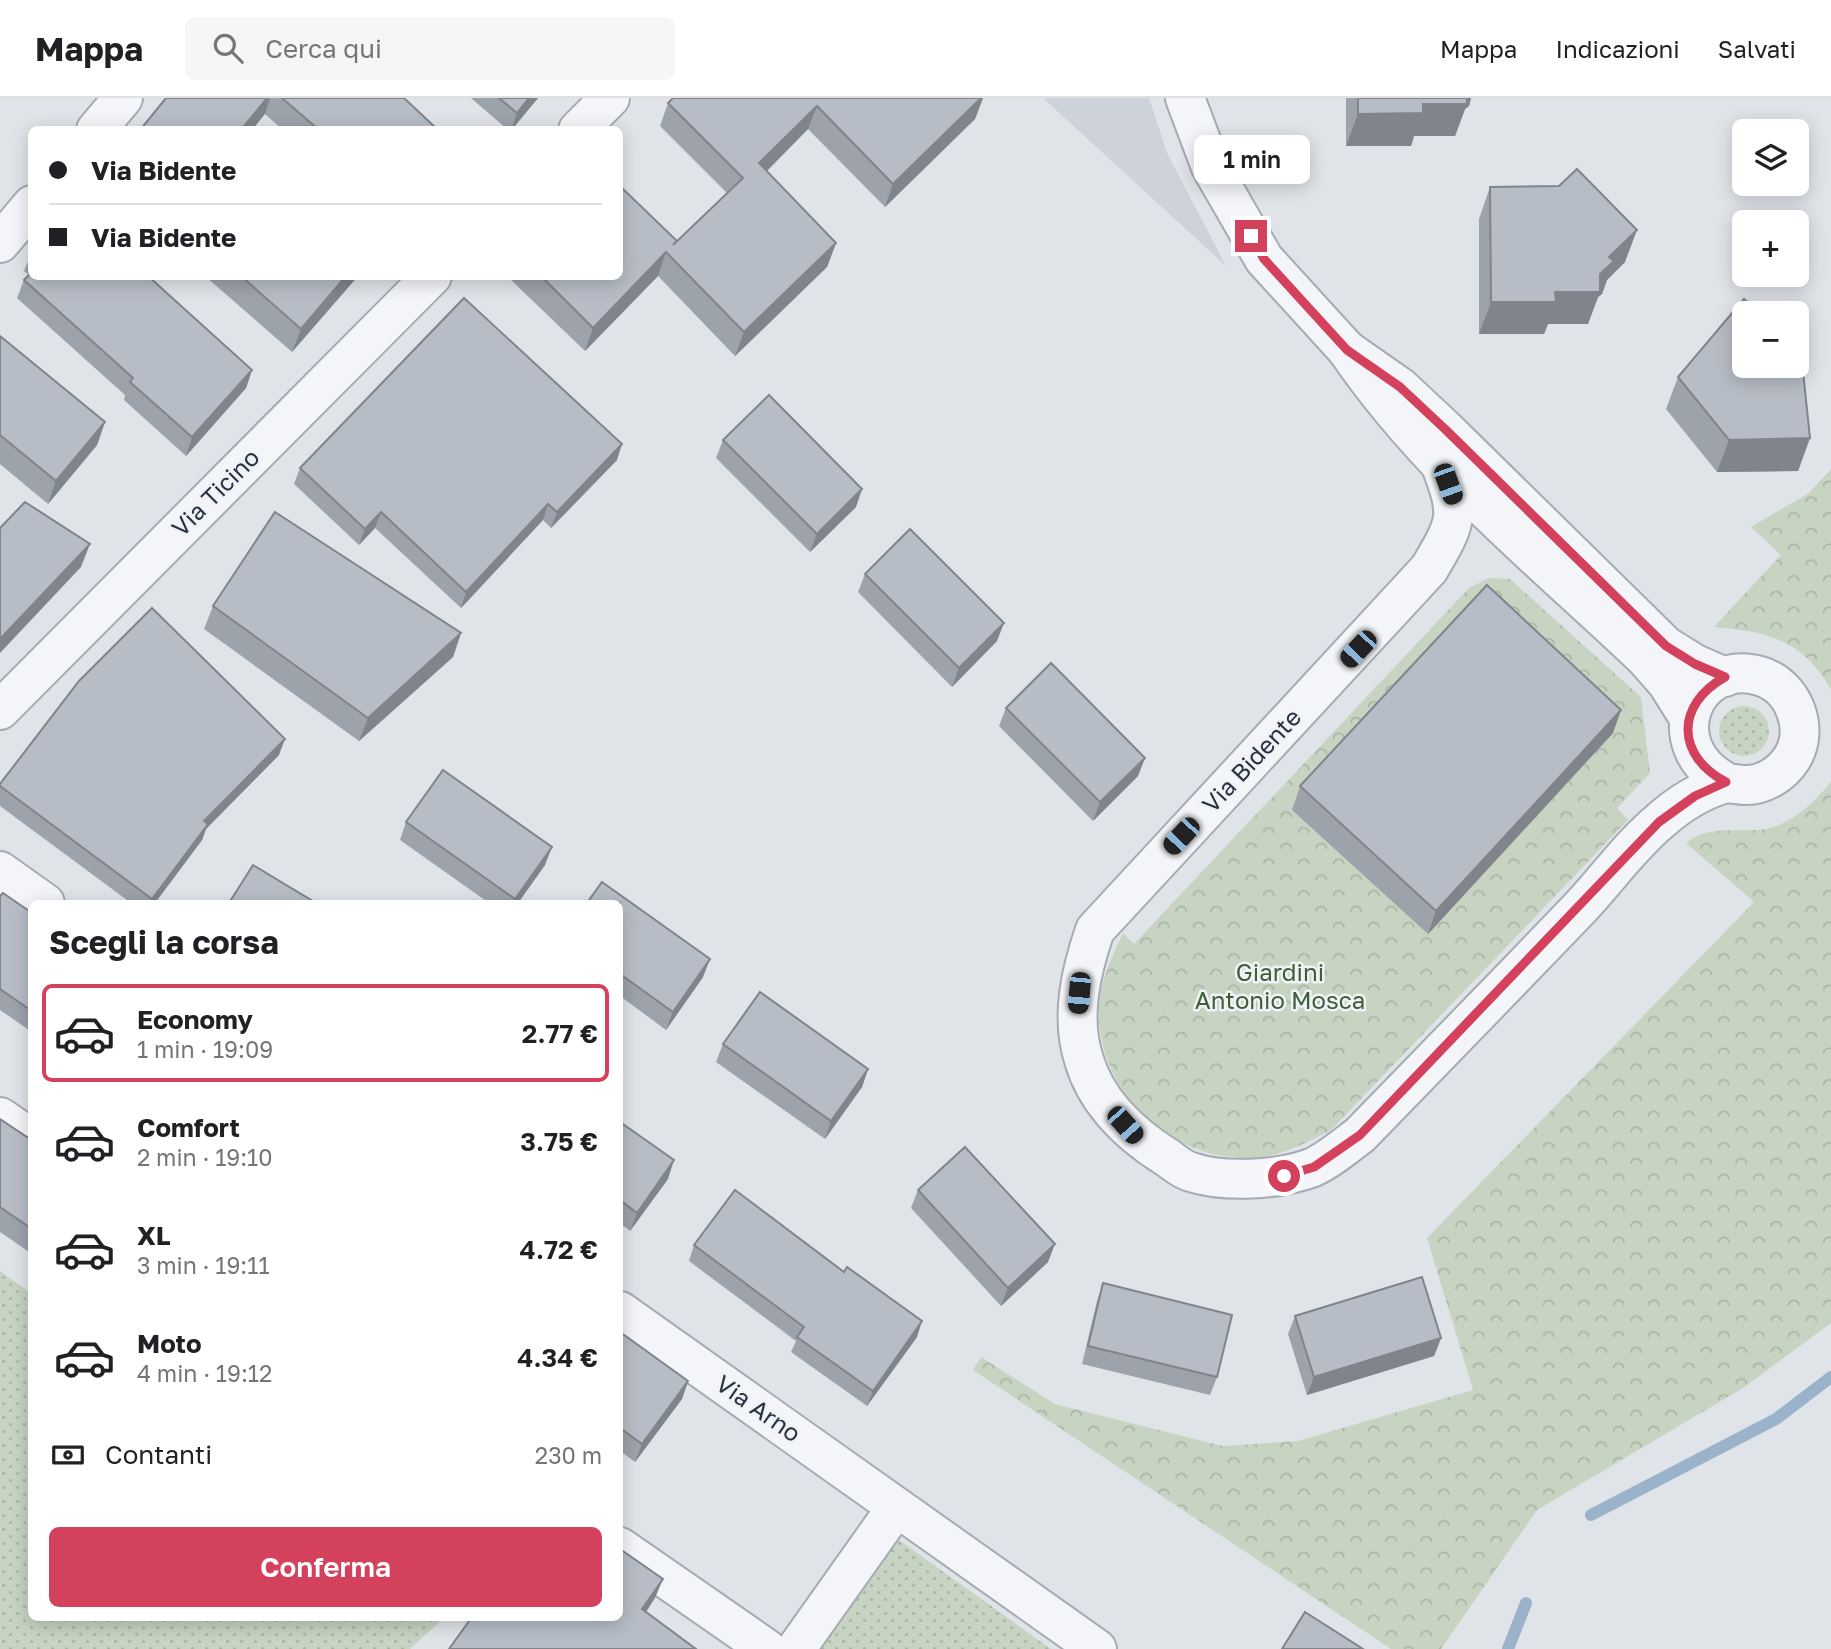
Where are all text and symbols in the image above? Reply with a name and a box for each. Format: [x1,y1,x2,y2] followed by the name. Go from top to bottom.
[185,17,675,80] search box
[35,29,143,68] text: Mappa
[209,29,247,67] icon: search
[265,33,382,64] text: Cerca qui
[1440,34,1517,63] text: Mappa
[1555,34,1680,63] text: Indicazioni
[1718,34,1796,63] text: Salvati
[1732,119,1809,378] map controls
[1732,119,1809,196] button: layers
[1193,135,1309,184] callout: 1 min
[1223,145,1281,173] text: 1 min
[91,155,236,186] text: Via Bidente
[1732,210,1809,287] button: +
[1235,220,1267,252] route end
[91,222,236,253] text: Via Bidente
[1732,301,1809,378] button: −
[165,442,265,542] street label: Via Ticino
[1431,461,1466,507] car
[1336,626,1381,672] car
[1196,702,1306,818] street label: Via Bidente
[1159,813,1204,859] car
[49,923,279,961] text: Scegli la corsa
[1195,957,1365,1014] park label: Giardini Antonio Mosca
[1067,971,1092,1015] car
[53,1002,116,1065] icon: car
[137,1004,253,1035] text: Economy
[522,1018,598,1049] text: 2.77 €
[137,1035,273,1063] text: 1 min · 19:09
[1104,1102,1147,1148] car
[53,1110,116,1173] icon: car
[137,1112,240,1143] text: Comfort
[520,1126,598,1157] text: 3.75 €
[137,1143,273,1171] text: 2 min · 19:10
[1268,1160,1300,1192] route start
[53,1218,116,1281] icon: car
[137,1220,171,1251] text: XL
[520,1234,598,1265] text: 4.72 €
[137,1251,270,1279] text: 3 min · 19:11
[53,1326,116,1389] icon: car
[137,1328,202,1359] text: Moto
[517,1342,598,1373] text: 4.34 €
[137,1359,272,1387] text: 4 min · 19:12
[711,1368,807,1447] street label: Via Arno
[49,1436,87,1474] icon: cash
[105,1439,212,1470] text: Contanti
[535,1441,602,1469] text: 230 m
[49,1527,602,1607] button: Conferma

